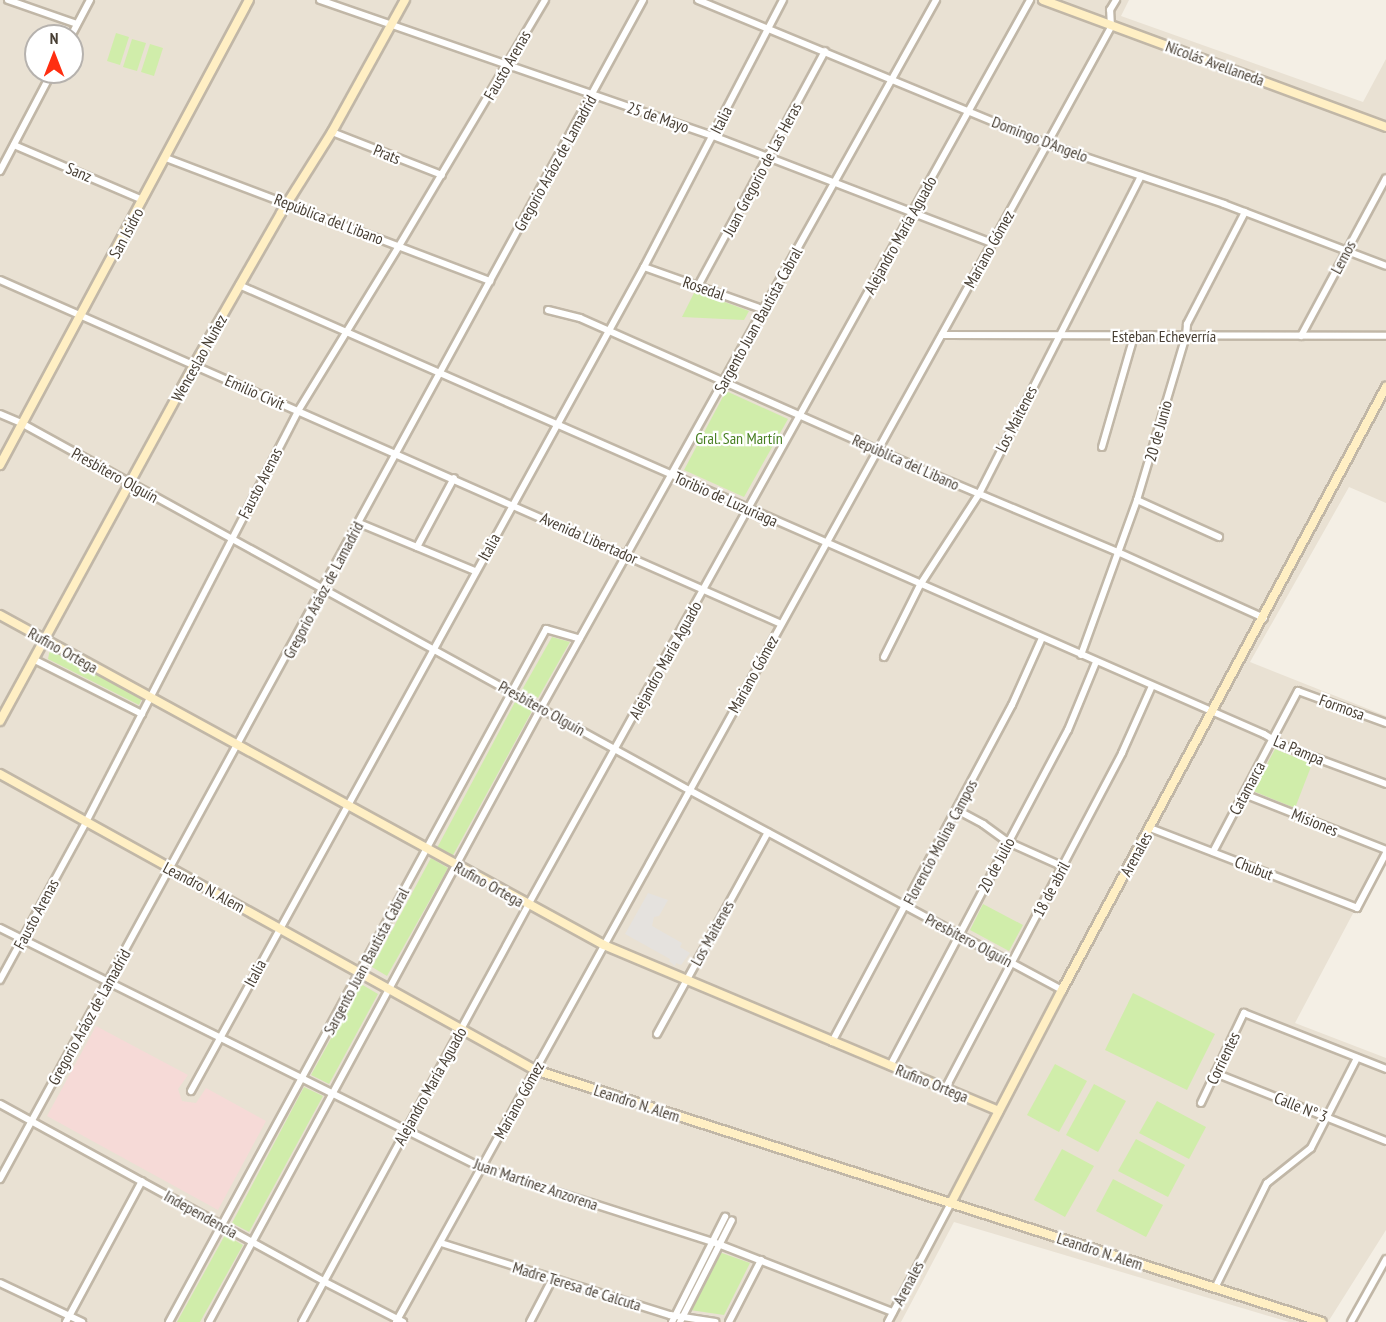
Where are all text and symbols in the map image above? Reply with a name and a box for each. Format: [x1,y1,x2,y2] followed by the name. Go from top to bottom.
[24,24,84,84] north arrow
[479,27,535,103] street label: Fausto Arenas
[50,28,58,48] text: N
[1163,36,1267,90] street label: Nicolás Avellaneda
[509,91,601,235] street label: Gregorio Aráoz de Lamadrid
[625,97,691,137] street label: 25 de Mayo
[719,99,805,239] street label: Juan Gregorio de Las Heras
[706,103,736,137] street label: Italia
[989,112,1091,166] street label: Domingo D'Angelo
[371,140,403,168] street label: Prats
[63,158,95,186] street label: Sanz
[860,173,940,297] street label: Alejandro María Aguado
[272,189,386,249] street label: República del Libano
[105,204,147,262] street label: San Isidro
[960,207,1018,291] street label: Mariano Gómez
[1326,237,1360,277] street label: Lemos
[710,244,806,396] street label: Sargento Juan Bautista Cabral
[681,272,727,304] street label: Rosedal
[167,311,231,405] street label: Wenceslao Nuñez
[1112,326,1216,346] street label: Esteban Echeverría
[222,370,288,414] street label: Emilio Civit
[991,383,1041,455] street label: Los Maitenes
[1140,398,1176,464] street label: 20 de Junio
[695,428,783,448] park label: Gral. San Martín
[849,430,963,494] street label: República del Libano
[68,443,162,507] street label: Presbítero Olguín
[234,444,286,522] street label: Fausto Arenas
[671,468,781,530] street label: Toribio de Luzuriaga
[537,508,641,568] street label: Avenida Libertador
[279,518,367,662] street label: Gregorio Aráoz de Lamadrid
[474,530,504,564] street label: Italia
[625,598,705,722] street label: Alejandro María Aguado
[25,623,101,677] street label: Rufino Ortega
[724,632,782,716] street label: Mariano Gómez
[495,676,589,740] street label: Presbítero Olguín
[1317,690,1367,724] street label: Formosa
[1271,731,1327,769] street label: La Pampa
[1225,758,1269,818] street label: Catamarca
[899,776,981,908] street label: Florencio Molina Campos
[1289,804,1341,840] street label: Misiones
[1116,828,1156,880] street label: Arenales
[974,834,1018,896] street label: 20 de Julio
[1232,852,1276,884] street label: Chubut
[159,857,249,917] street label: Leandro N. Alem
[451,857,527,911] street label: Rufino Ortega
[1029,858,1073,920] street label: 18 de abril
[9,875,63,953] street label: Fausto Arenas
[319,884,413,1038] street label: Sargento Juan Bautista Cabral
[686,897,738,969] street label: Los Maitenes
[922,909,1016,971] street label: Presbítero Olguín
[43,945,135,1089] street label: Gregorio Aráoz de Lamadrid
[240,956,270,990] street label: Italia
[390,1024,470,1148] street label: Alejandro María Aguado
[1202,1029,1244,1087] street label: Corrientes
[490,1058,548,1142] street label: Mariano Gómez
[893,1060,971,1106] street label: Rufino Ortega
[591,1080,683,1126] street label: Leandro N. Alem
[1272,1088,1330,1126] street label: Calle N° 3
[471,1154,601,1214] street label: Juan Martínez Anzorena
[161,1186,241,1242] street label: Independencia
[1054,1228,1146,1274] street label: Leandro N. Alem
[510,1257,644,1315] street label: Madre Teresa de Calcuta
[888,1257,928,1309] street label: Arenales

